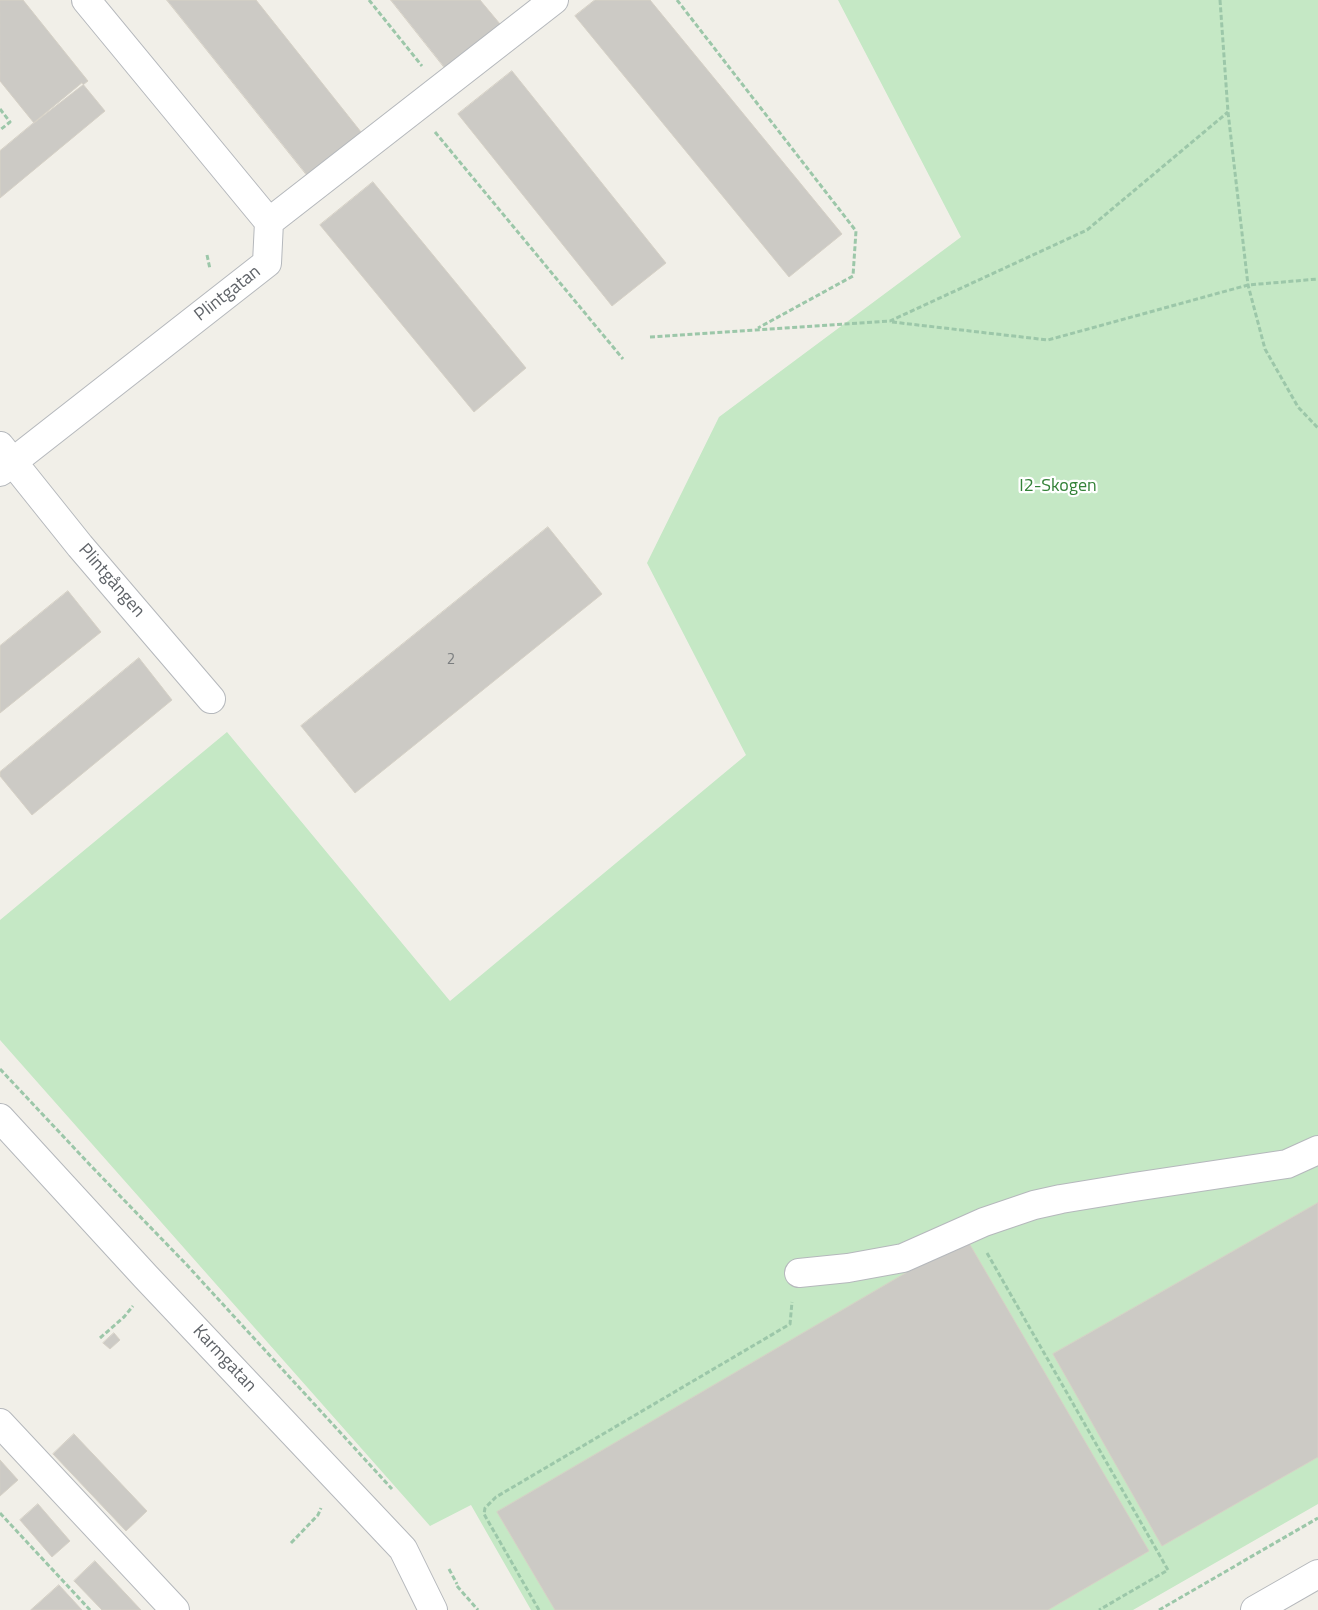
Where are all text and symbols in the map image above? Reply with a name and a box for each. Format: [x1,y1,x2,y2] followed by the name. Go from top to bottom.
[191,261,265,327] street label: Plintgatan
[1019,476,1097,498] park label: I2-Skogen
[73,540,149,622] street label: Plintgången
[447,651,455,669] house number: 2
[188,1321,260,1397] street label: Karmgatan

